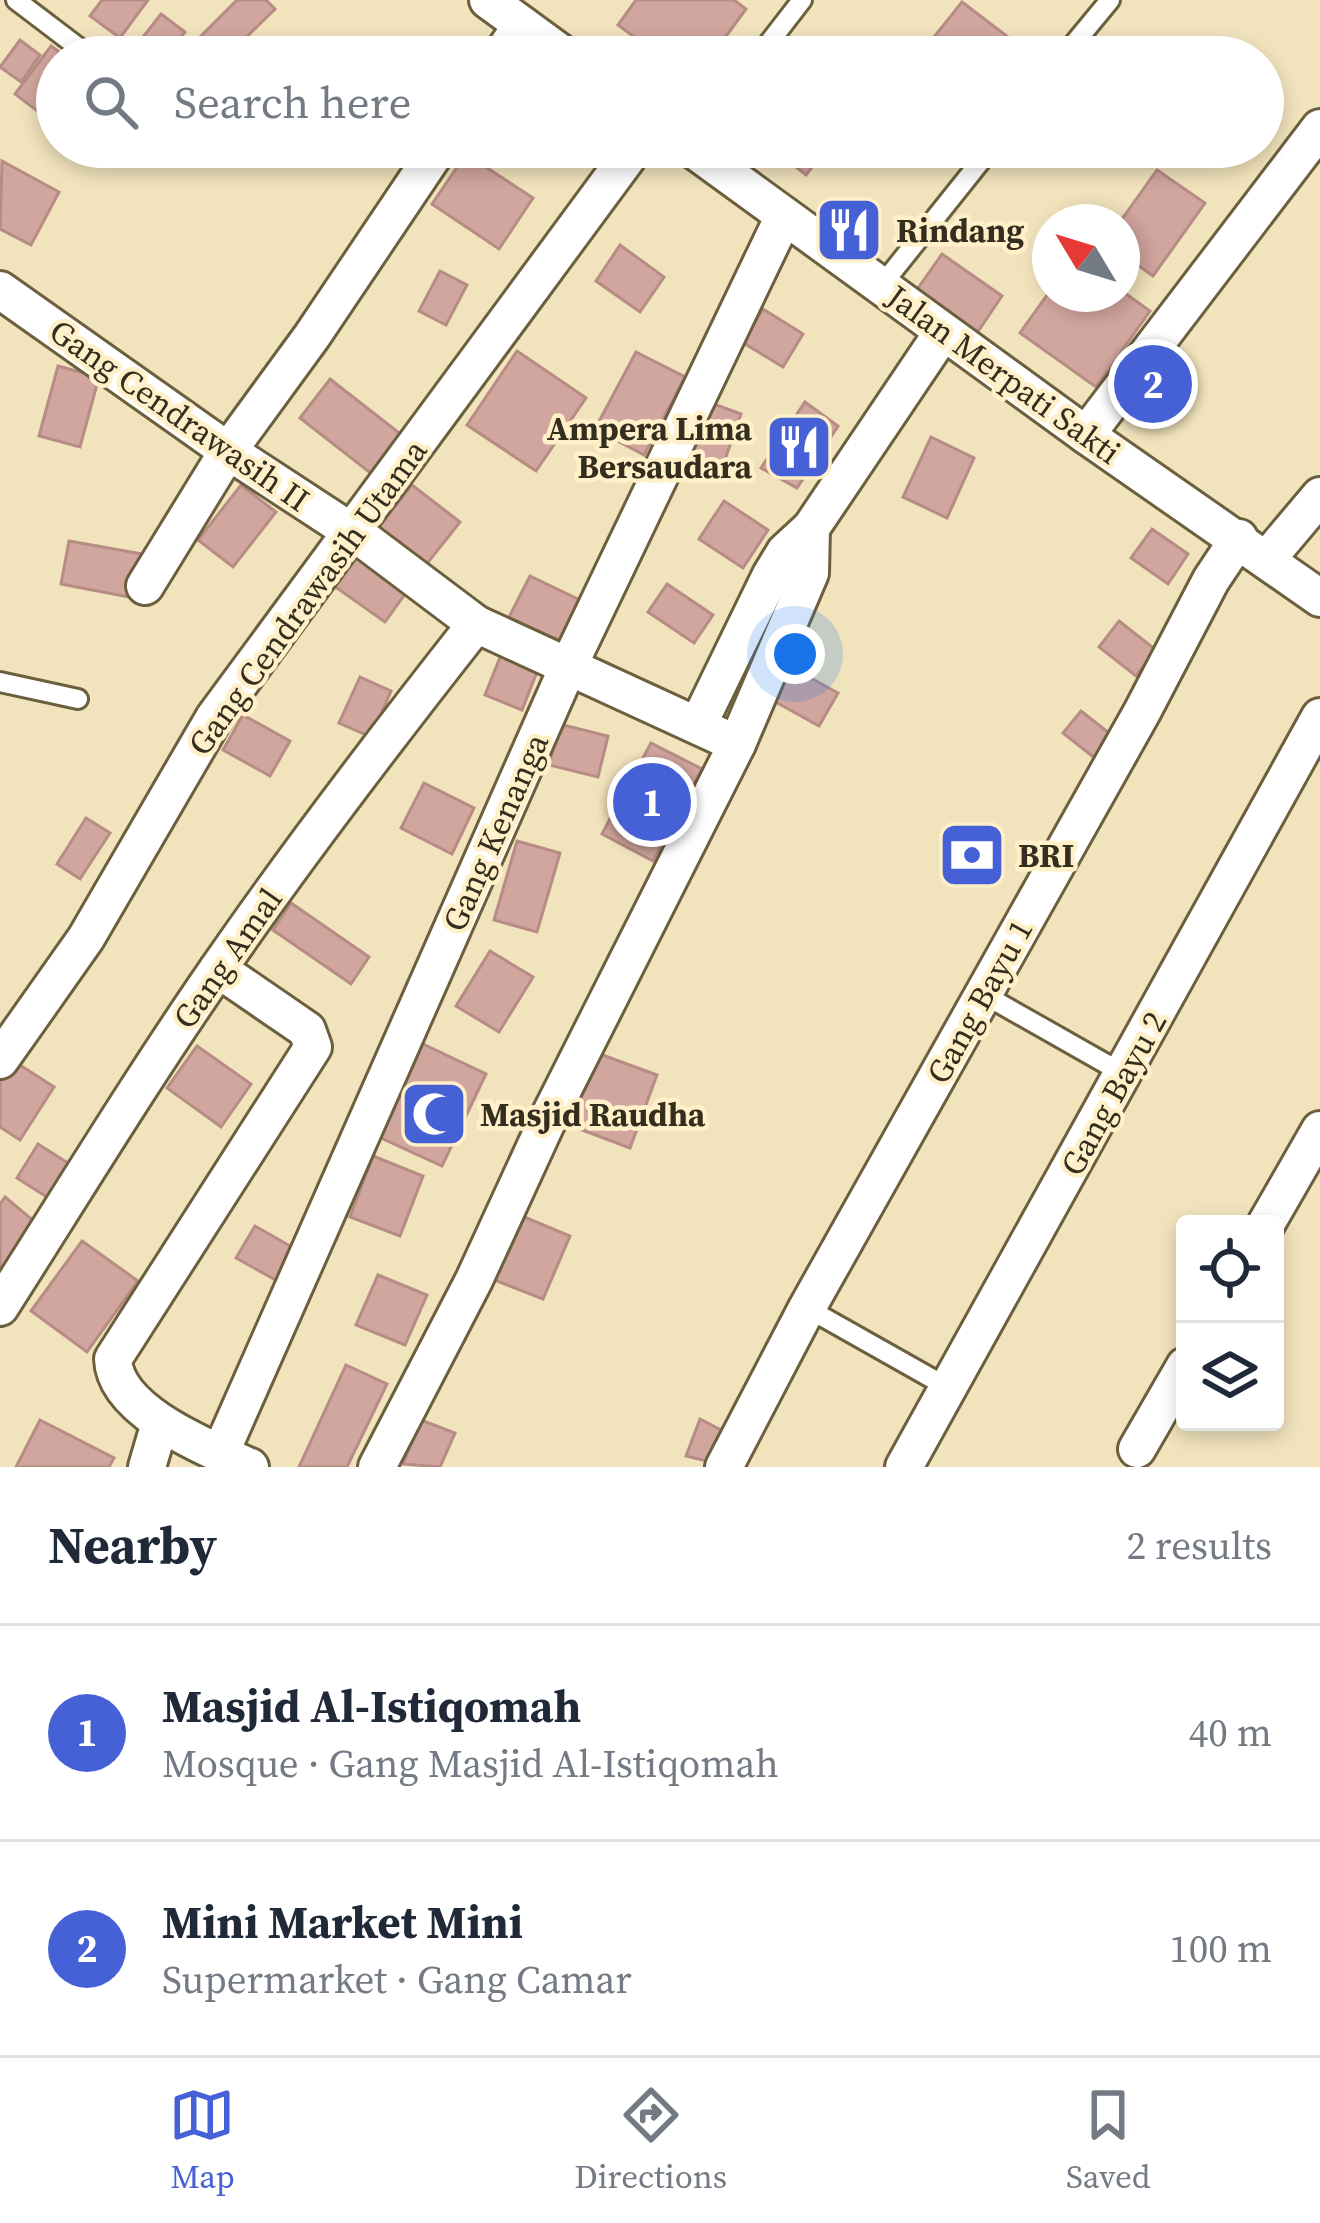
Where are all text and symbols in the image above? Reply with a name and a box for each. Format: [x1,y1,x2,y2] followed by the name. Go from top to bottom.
[36,36,1284,168] search box
[78,69,144,135] icon: search
[174,71,411,133] text: Search here
[814,195,884,265] restaurant icon: Rindang
[1032,204,1140,312] north arrow
[896,208,1024,253] place label: Rindang
[877,274,1130,474] street label: Jalan Merpati Sakti
[41,309,319,522] street label: Gang Cendrawasih II
[1114,339,1192,429] pin: 2
[547,406,752,489] place label: Ampera Lima Bersaudara
[764,412,834,482] restaurant icon: Ampera Lima Bersaudara
[177,430,438,764] street label: Gang Cendrawasih Utama
[765,624,825,684] your location
[432,726,559,938] street label: Gang Kenanga
[613,757,691,847] pin: 1
[937,820,1007,890] bank icon: BRI
[1018,833,1074,878] place label: BRI
[162,879,292,1038] street label: Gang Amal
[916,911,1043,1092] street label: Gang Bayu 1
[1050,1003,1177,1184] street label: Gang Bayu 2
[399,1079,469,1149] mosque icon: Masjid Raudha
[480,1092,706,1137] place label: Masjid Raudha
[1176,1215,1284,1431] map controls
[1176,1215,1284,1323] button: locate
[1176,1323,1284,1431] button: layers
[48,1510,217,1580] text: Nearby
[1127,1519,1272,1572] text: 2 results
[162,1675,581,1737] text: Masjid Al-Istiqomah
[76,1706,98,1759] text: 1
[1189,1706,1272,1759] text: 40 m
[162,1737,779,1790] text: Mosque · Gang Masjid Al-Istiqomah
[162,1891,523,1953] text: Mini Market Mini
[76,1922,98,1975] text: 2
[1169,1922,1272,1975] text: 100 m
[162,1953,632,2006] text: Supermarket · Gang Camar
[169,2082,235,2199] tab: Map
[574,2082,727,2199] tab: Directions
[1066,2082,1151,2199] tab: Saved

